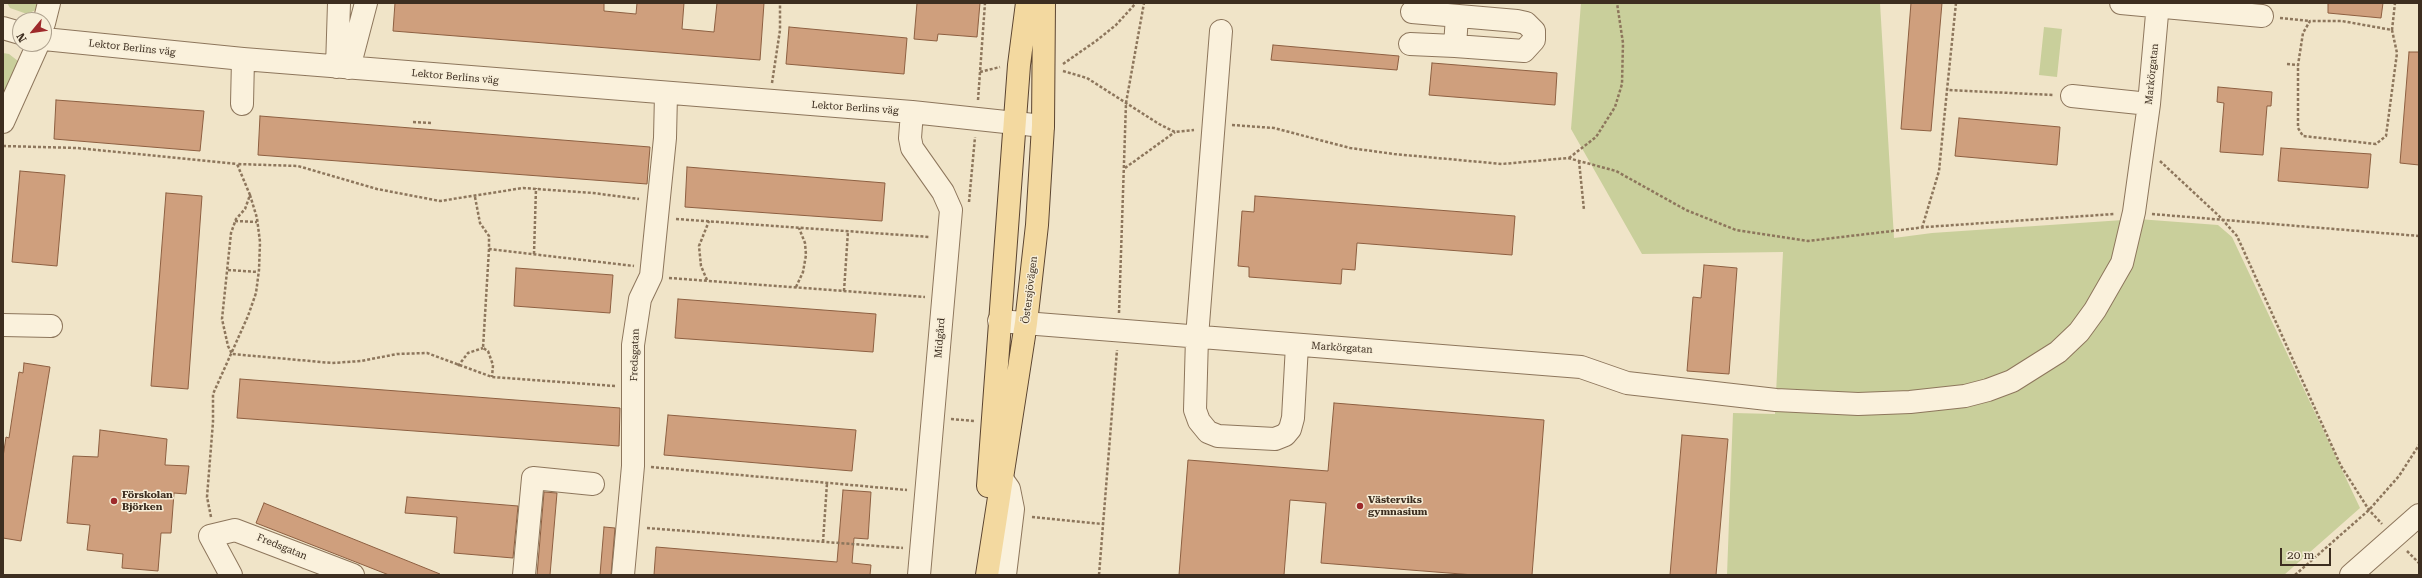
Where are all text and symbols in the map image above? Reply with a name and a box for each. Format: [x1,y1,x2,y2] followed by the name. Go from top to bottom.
[12,12,52,52] north arrow
[14,31,30,44] text: N
[88,37,176,59] street label: Lektor Berlins väg
[2143,43,2161,105] street label: Markörgatan
[411,67,499,87] street label: Lektor Berlins väg
[811,99,899,117] street label: Lektor Berlins väg
[1020,256,1040,324] street label: Östersjövägen
[932,317,948,359] street label: Midgård
[628,328,642,382] street label: Fredsgatan
[1311,340,1373,356] street label: Markörgatan
[122,489,173,512] place label: Förskolan Björken
[1368,494,1427,518] place label: Västerviks gymnasium
[109,496,119,506] marker: Förskolan Björken
[1355,501,1365,511] marker: Västerviks gymnasium
[255,532,309,562] street label: Fredsgatan
[2282,540,2333,566] scale bar
[2287,548,2314,562] text: 20 m

